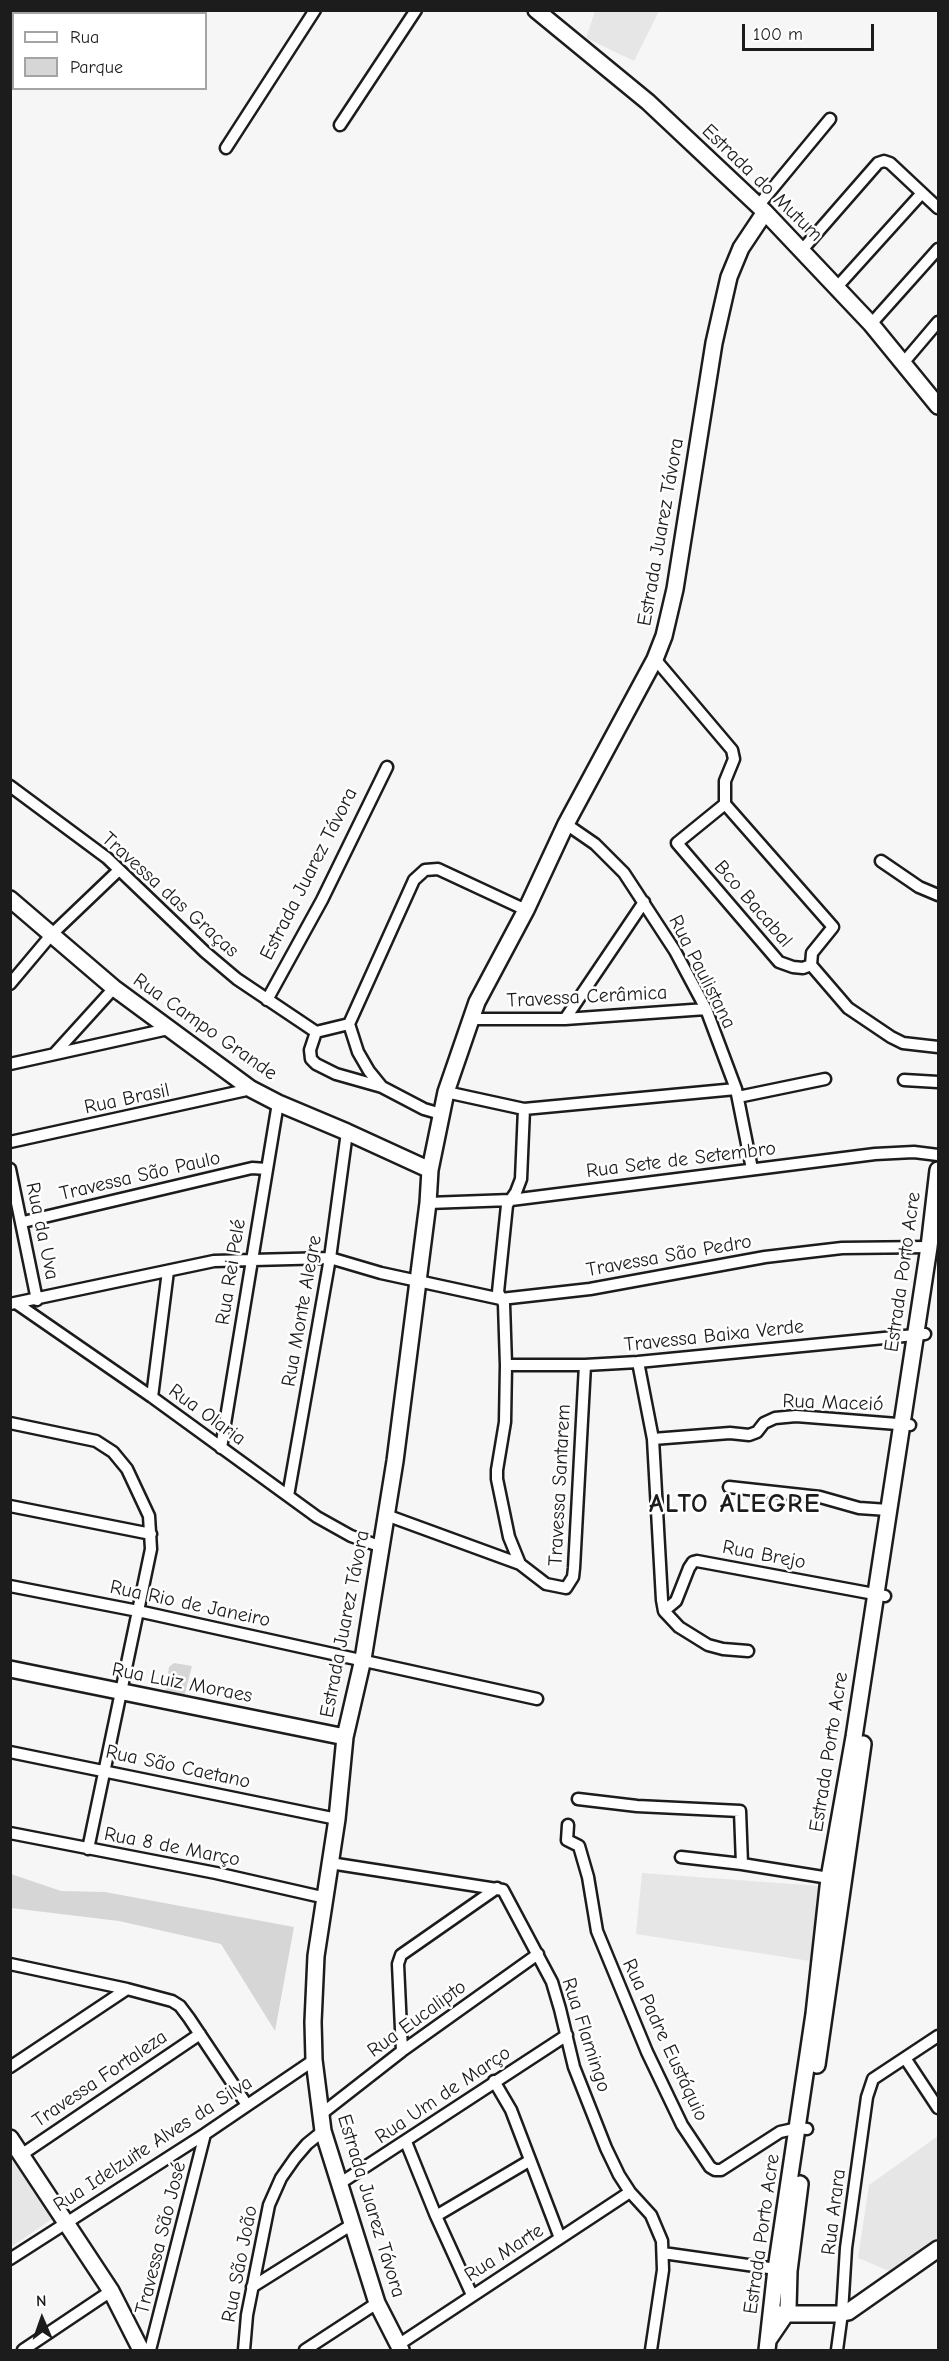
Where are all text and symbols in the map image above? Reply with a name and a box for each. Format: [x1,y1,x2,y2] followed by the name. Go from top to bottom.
[12,12,207,90] legend
[745,12,877,50] scale bar
[753,24,803,45] text: 100 m
[70,27,99,48] text: Rua
[70,57,123,78] text: Parque
[697,119,827,247] street label: Estrada do Mutum
[633,436,689,628] street label: Estrada Juarez Távora
[255,784,363,964] street label: Estrada Juarez Távora
[96,827,244,963] street label: Travessa das Graças
[709,856,797,952] street label: Bco Bacabal
[663,911,741,1033] street label: Rua Paulistana
[128,968,282,1086] street label: Rua Campo Grande
[506,981,668,1013] street label: Travessa Cerâmica
[82,1078,172,1120] street label: Rua Brasil
[585,1136,777,1184] street label: Rua Sete de Setembro
[57,1146,223,1206] street label: Travessa São Paulo
[20,1180,64,1282] street label: Rua da Uva
[880,1190,926,1354] street label: Estrada Porto Acre
[211,1217,251,1327] street label: Rua Rei Pelé
[584,1230,754,1282] street label: Travessa São Pedro
[277,1233,327,1389] street label: Rua Monte Alegre
[623,1315,805,1357] street label: Travessa Baixa Verde
[164,1379,250,1451] street label: Rua Olaria
[782,1389,884,1417] street label: Rua Maceió
[544,1404,576,1566] street label: Travessa Santarem
[649,1489,821,1521] district label: ALTO ALEGRE
[315,1528,375,1720] street label: Estrada Juarez Távora
[720,1535,808,1575] street label: Rua Brejo
[108,1575,272,1633] street label: Rua Rio de Janeiro
[110,1658,254,1708] street label: Rua Luiz Moraes
[805,1670,853,1834] street label: Estrada Porto Acre
[103,1740,253,1794] street label: Rua São Caetano
[102,1822,242,1872] street label: Rua 8 de Março
[617,1955,713,2125] street label: Rua Padre Eustáquio
[363,1975,471,2063] street label: Rua Eucalipto
[556,1975,616,2095] street label: Rua Flamingo
[28,2025,172,2133] street label: Travessa Fortaleza
[371,2041,515,2149] street label: Rua Um de Março
[49,2071,257,2217] street label: Rua Idelzuite Alves da Silva
[332,2112,410,2300] street label: Estrada Juarez Távora
[739,2152,785,2316] street label: Estrada Porto Acre
[130,2159,192,2317] street label: Travessa São José
[817,2168,851,2256] street label: Rua Arara
[217,2204,263,2324] street label: Rua São João
[460,2219,548,2287] street label: Rua Marte
[12,2289,72,2349] north arrow
[36,2292,47,2310] text: N

